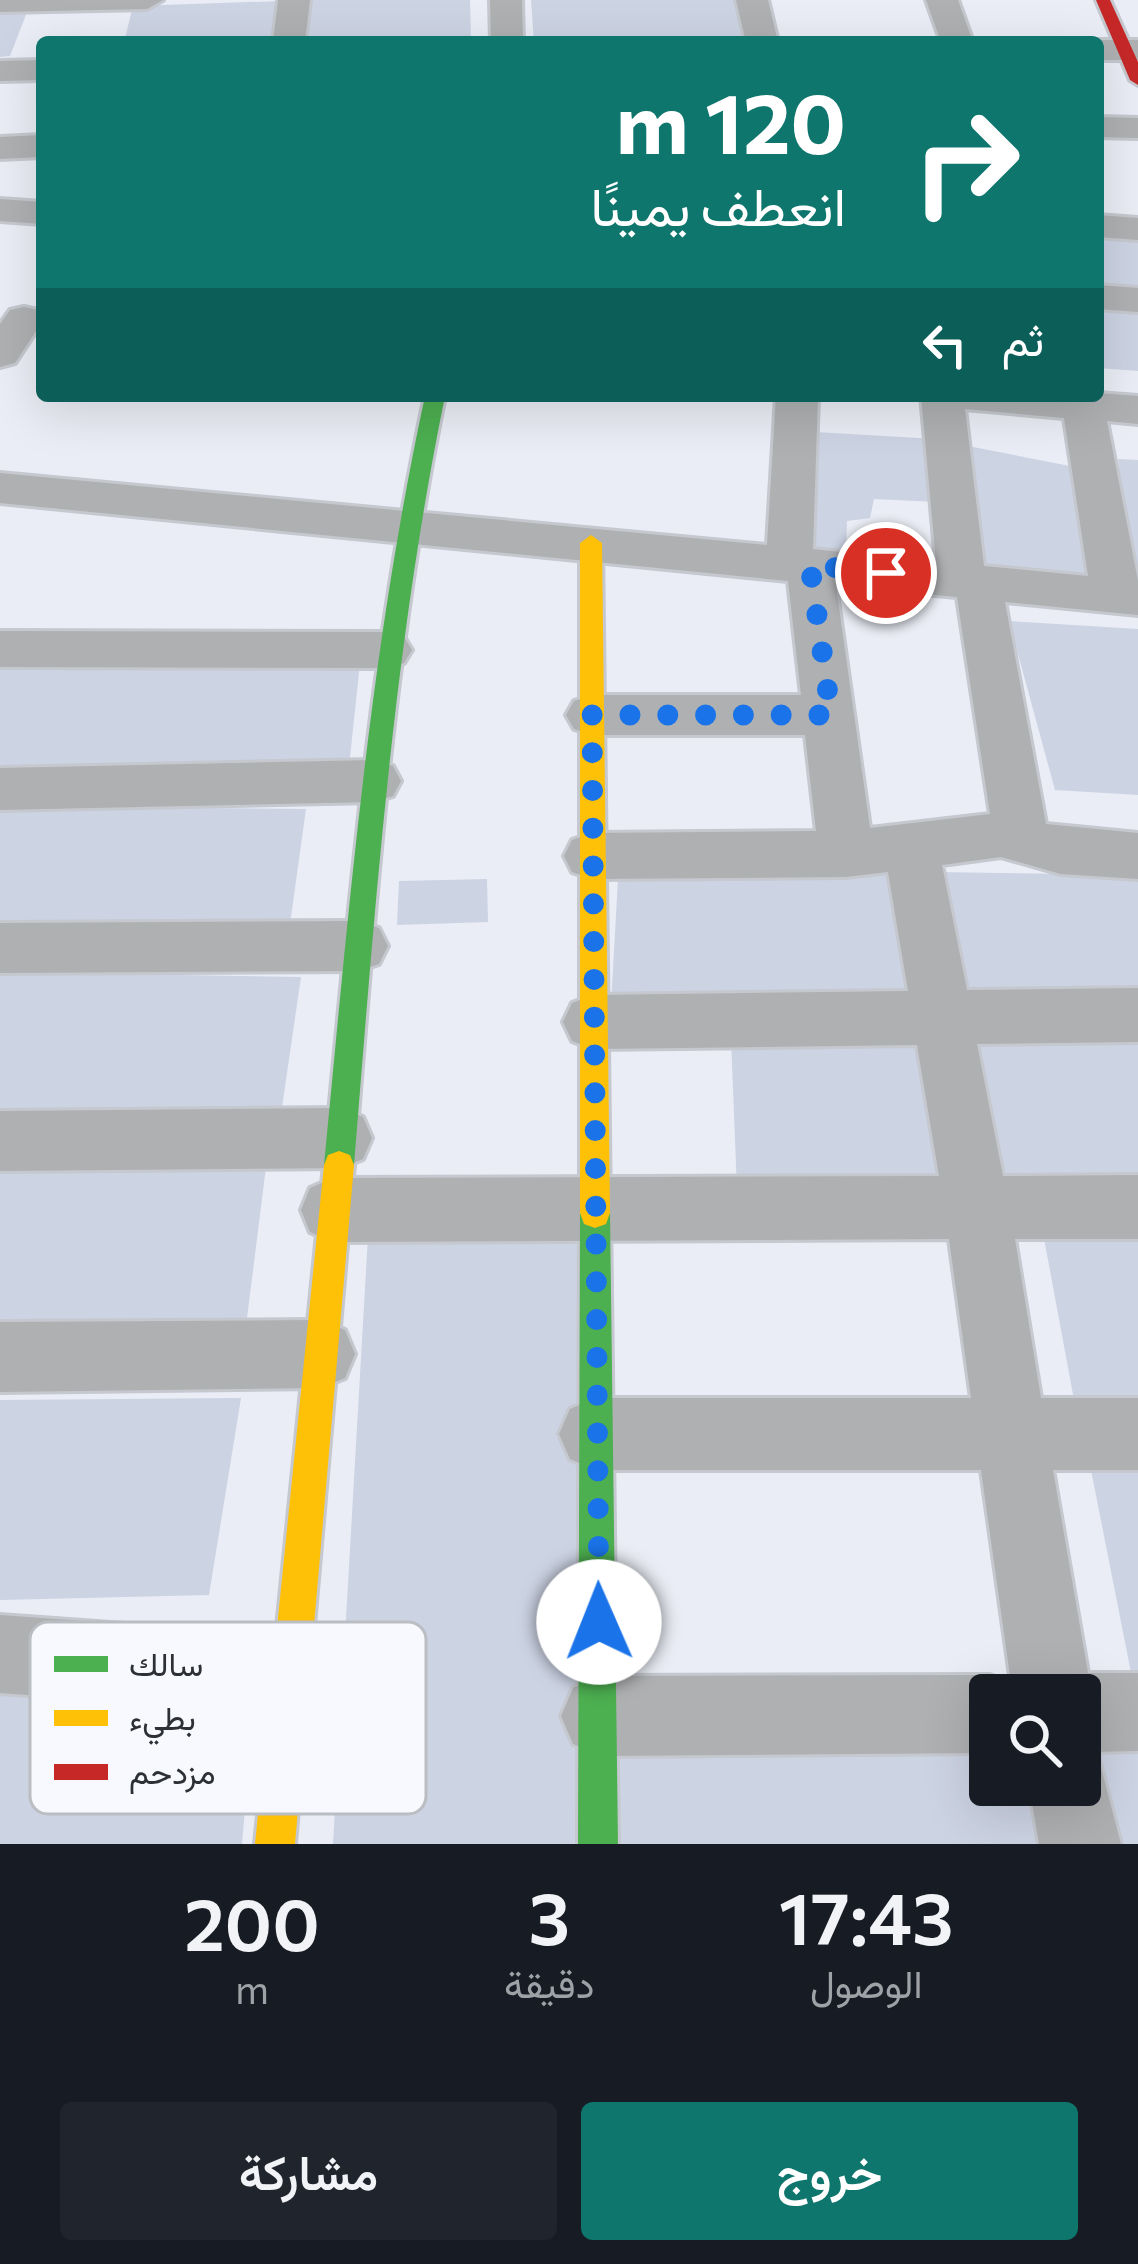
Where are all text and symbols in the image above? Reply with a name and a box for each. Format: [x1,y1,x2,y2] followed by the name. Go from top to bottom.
[616,69,846,171] text: 120 m
[888,84,1044,240] icon: right
[591,171,846,237] text: انعطف يمينًا
[1002,310,1044,365] text: ثم
[912,312,978,378] icon: left
[835,522,937,624] pin
[853,540,919,606] icon: arrive
[536,1559,662,1685] position arrow
[30,1622,426,1814] legend
[129,1642,203,1683] text: سالك
[969,1674,1101,1806] map controls
[969,1674,1101,1806] button: search
[129,1696,196,1745] text: بطيء
[129,1750,216,1794] text: مزدحم
[528,1872,570,1960] text: 3
[779,1872,954,1960] text: 17:43
[184,1878,320,1966] text: 200
[504,1958,594,2006] text: دقيقة
[810,1958,922,2006] text: الوصول
[235,1964,269,2012] text: m
[60,2102,557,2240] button: مشاركة
[581,2102,1078,2240] button: خروج

